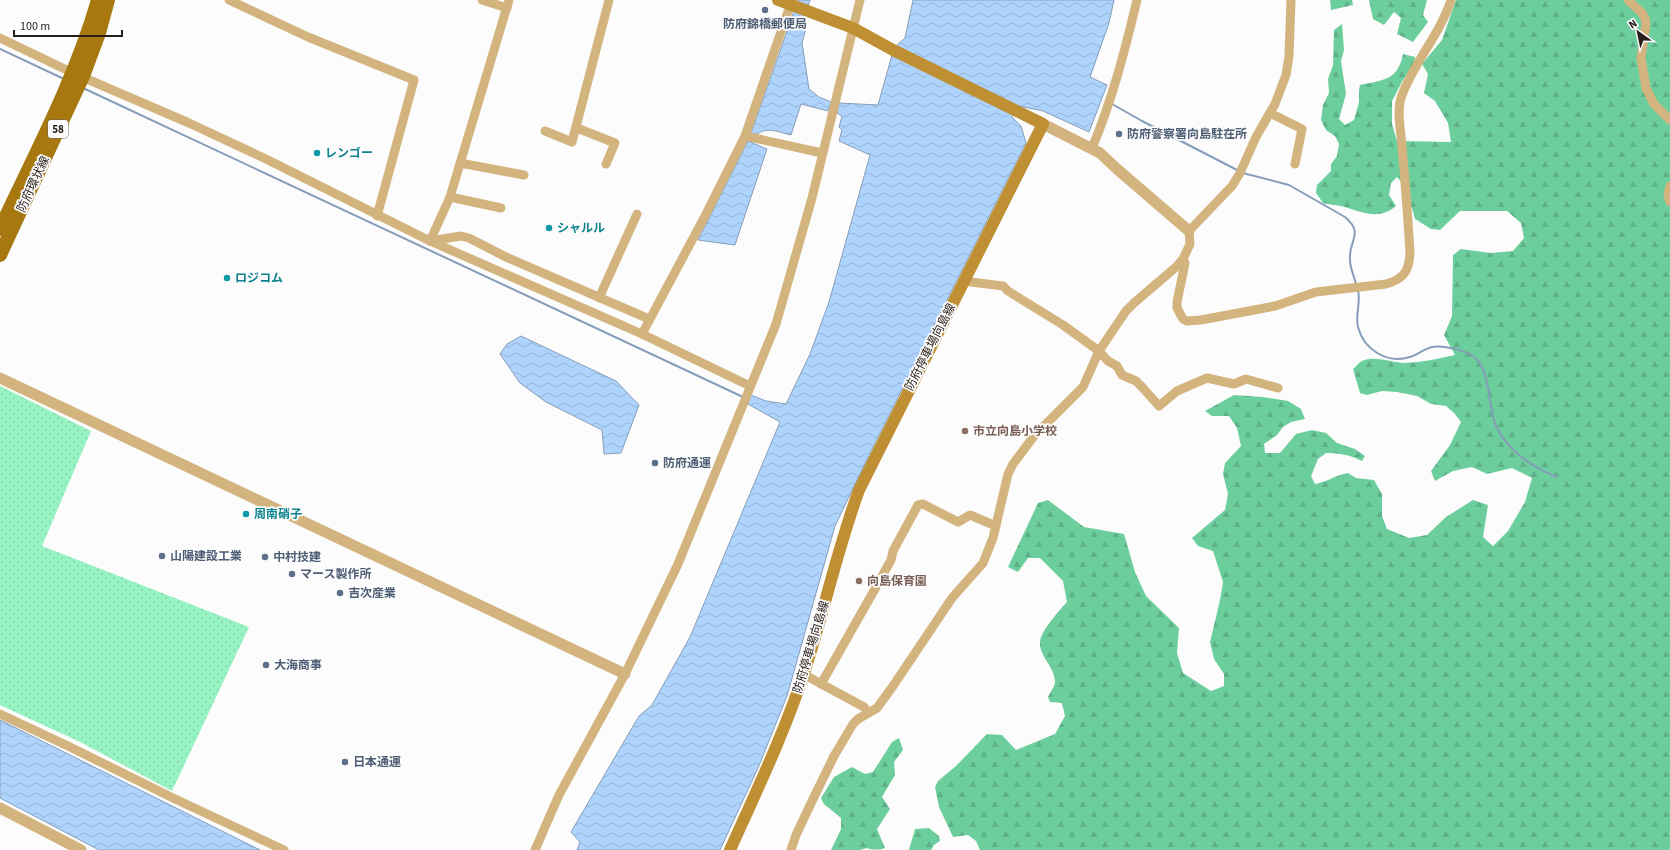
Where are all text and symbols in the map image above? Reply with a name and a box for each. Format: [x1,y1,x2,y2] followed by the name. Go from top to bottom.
[760,5,770,15] marker: 防府錦橋郵便局
[14,12,122,38] scale bar
[1618,12,1658,52] north arrow
[723,16,807,33] place label: 防府錦橋郵便局
[1626,16,1640,32] text: N
[20,18,50,35] text: 100 m
[48,120,68,138] road number: 58
[1127,126,1247,143] place label: 防府警察署向島駐在所
[1114,129,1124,139] marker: 防府警察署向島駐在所
[325,145,373,162] place label: レンゴー
[312,148,322,158] marker: レンゴー
[13,153,54,215] street label: 防府環状線
[557,220,605,237] place label: シャルル
[544,223,554,233] marker: シャルル
[235,270,283,287] place label: ロジコム
[222,273,232,283] marker: ロジコム
[901,301,960,394] street label: 防府停車場向島線
[973,423,1057,440] place label: 市立向島小学校
[960,426,970,436] marker: 市立向島小学校
[663,455,711,472] place label: 防府通運
[650,458,660,468] marker: 防府通運
[254,506,302,523] place label: 周南硝子
[241,509,251,519] marker: 周南硝子
[170,548,242,565] place label: 山陽建設工業
[273,549,321,566] place label: 中村技建
[157,551,167,561] marker: 山陽建設工業
[260,552,270,562] marker: 中村技建
[300,566,371,583] place label: マース製作所
[287,569,297,579] marker: マース製作所
[867,573,927,590] place label: 向島保育園
[854,576,864,586] marker: 向島保育園
[348,585,396,602] place label: 吉次産業
[335,588,345,598] marker: 吉次産業
[789,599,834,696] street label: 防府停車場向島線
[274,657,322,674] place label: 大海商事
[261,660,271,670] marker: 大海商事
[353,754,401,771] place label: 日本通運
[340,757,350,767] marker: 日本通運

